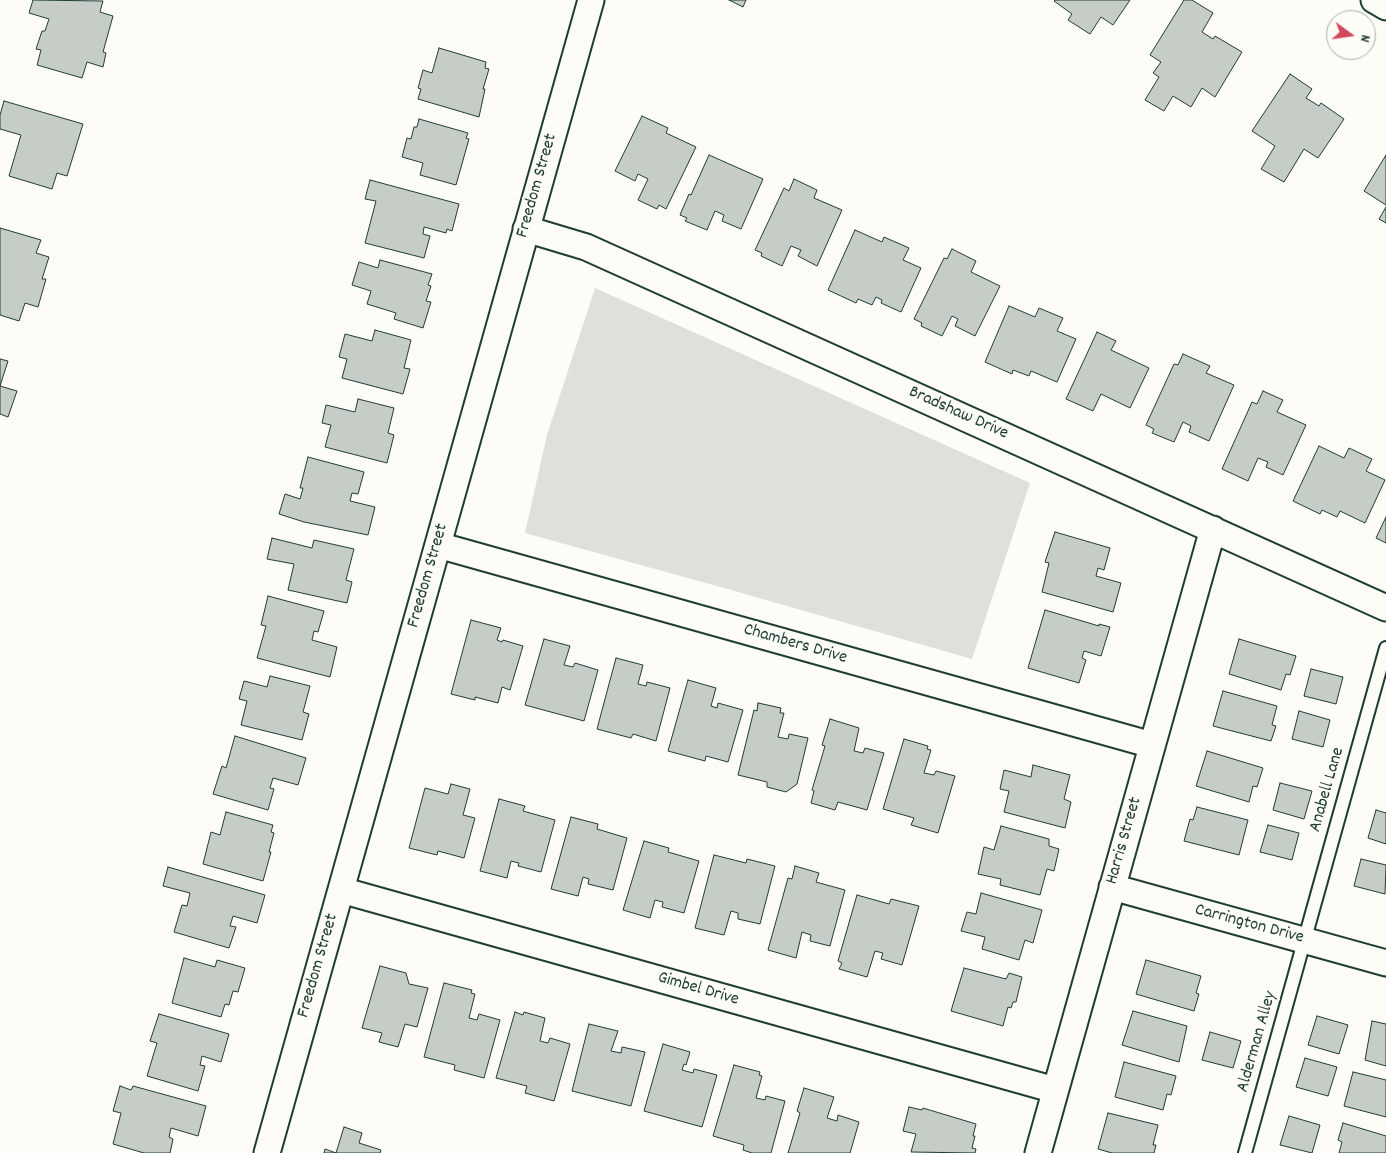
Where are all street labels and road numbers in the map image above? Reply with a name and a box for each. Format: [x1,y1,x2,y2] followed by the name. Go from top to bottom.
[513,131,563,241] street label: Freedom Street
[905,382,1011,446] street label: Bradshaw Drive
[404,521,454,631] street label: Freedom Street
[741,620,849,670] street label: Chambers Drive
[1306,745,1350,835] street label: Anabell Lane
[1102,795,1148,887] street label: Harris Street
[1192,900,1306,950] street label: Carrington Drive
[294,911,344,1021] street label: Freedom Street
[655,968,741,1012] street label: Gimbel Drive
[1233,989,1283,1095] street label: Alderman Alley

